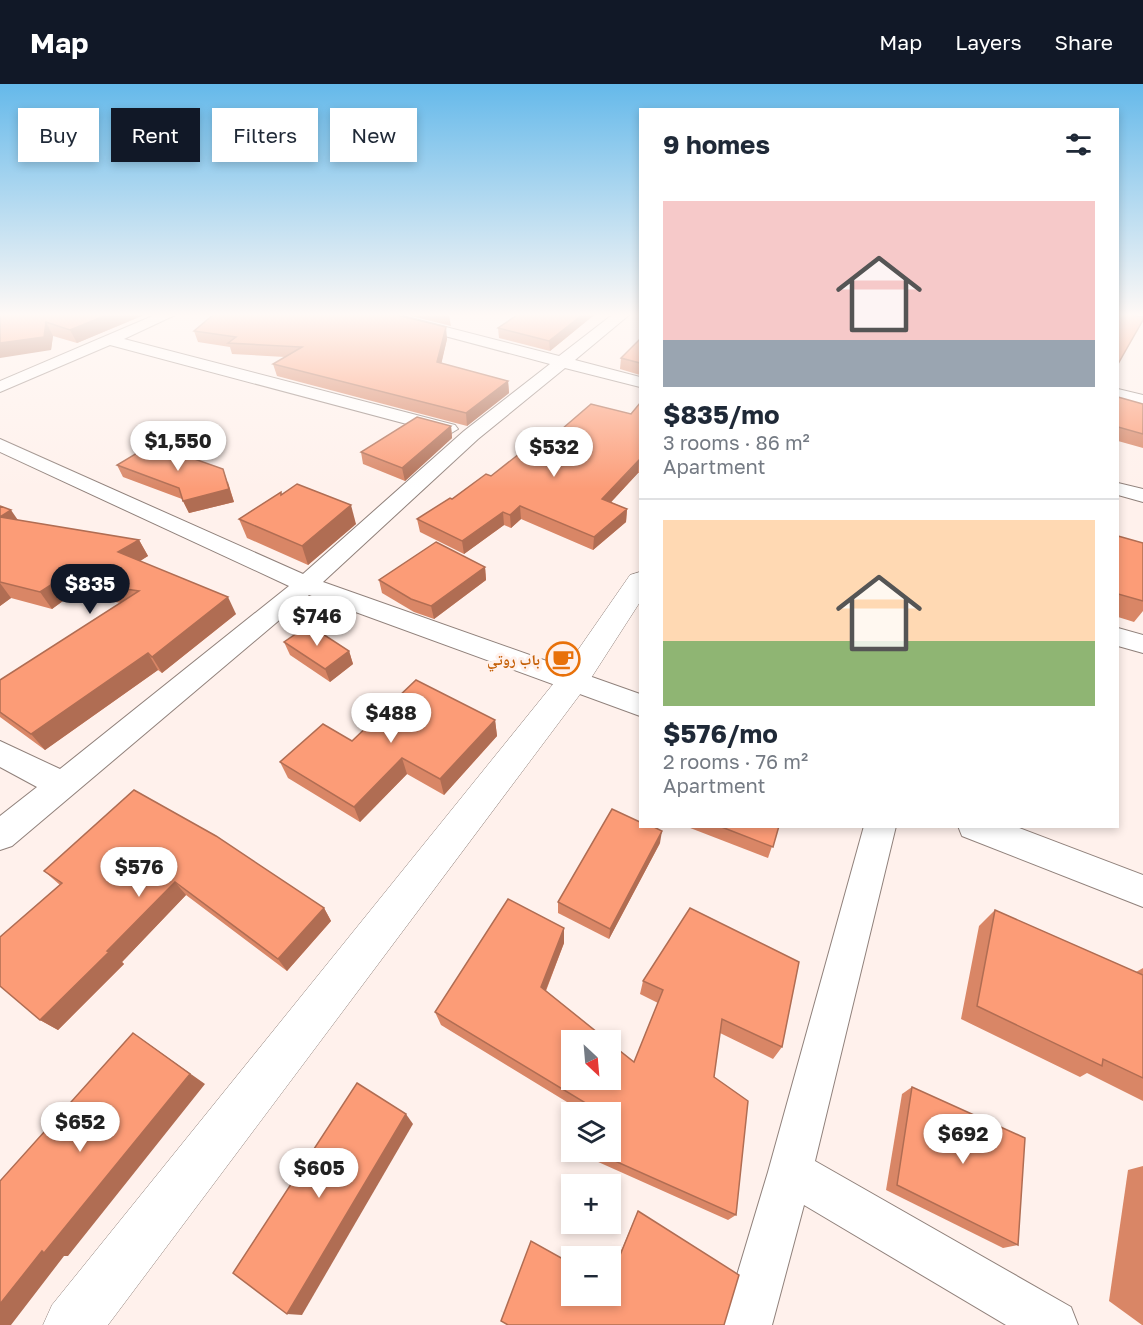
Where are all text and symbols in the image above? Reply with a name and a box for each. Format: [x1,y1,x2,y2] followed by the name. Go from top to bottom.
[30,26,88,59] text: Map
[879,29,922,55] text: Map
[955,29,1022,55] text: Layers
[1055,29,1113,55] text: Share
[18,108,99,162] chip: Buy
[111,108,200,162] chip: Rent
[212,108,318,162] chip: Filters
[330,108,417,162] chip: New
[1062,128,1095,161] icon: filters
[663,129,770,160] text: 9 homes
[825,240,933,348] icon: home
[663,399,780,430] text: $835/mo
[129,421,227,472] pin: $1,550
[518,427,590,478] pin: $532
[144,428,212,452] text: $1,550
[663,430,810,454] text: 3 rooms · 86 m²
[529,434,579,458] text: $532
[663,454,766,478] text: Apartment
[825,559,933,667] icon: home
[54,564,126,615] pin: $835
[65,571,115,595] text: $835
[281,596,353,647] pin: $746
[292,603,342,627] text: $746
[545,641,581,677] cafe icon: باب روتي
[487,650,540,672] place label: باب روتي
[355,693,427,744] pin: $488
[365,700,417,724] text: $488
[663,718,778,749] text: $576/mo
[663,749,808,773] text: 2 rooms · 76 m²
[663,773,766,797] text: Apartment
[103,847,175,898] pin: $576
[114,854,164,878] text: $576
[561,1030,621,1090] north arrow
[561,1030,621,1306] map controls
[44,1102,116,1153] pin: $652
[561,1102,621,1162] button: layers
[55,1109,105,1133] text: $652
[927,1114,999,1165] pin: $692
[938,1121,989,1145] text: $692
[283,1148,355,1199] pin: $605
[293,1155,345,1179] text: $605
[561,1174,621,1234] button: +
[561,1246,621,1306] button: −

